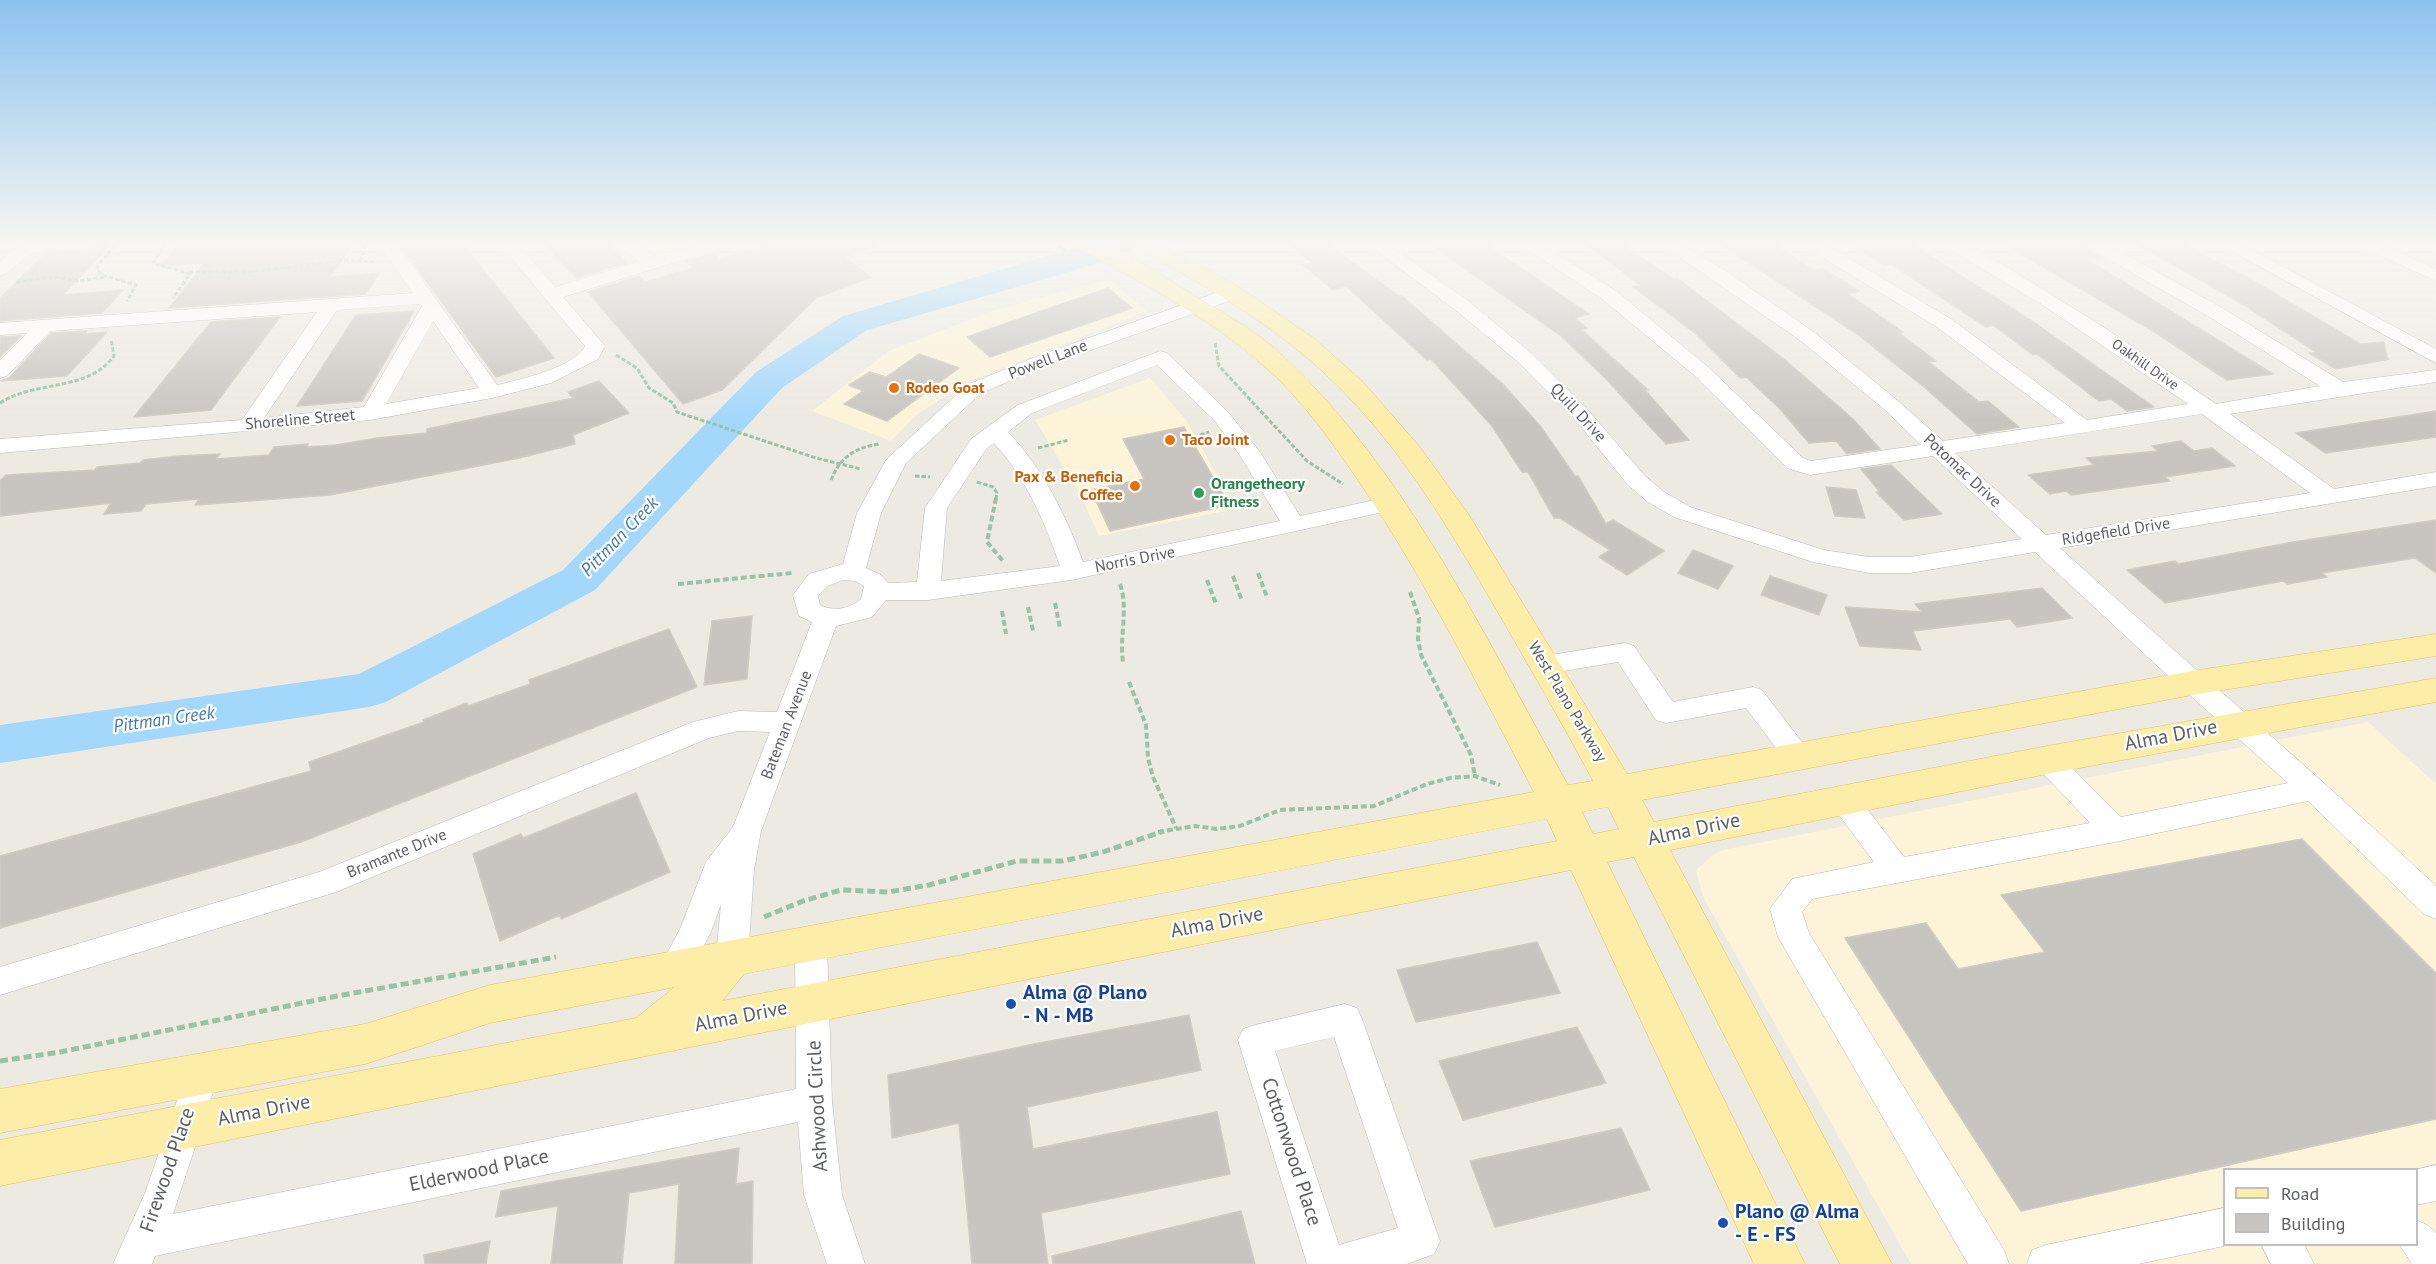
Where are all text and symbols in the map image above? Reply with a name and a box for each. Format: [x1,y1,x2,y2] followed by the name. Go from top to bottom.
[1006,336,1090,384] street label: Powell Lane
[2108,336,2182,394] street label: Oakhill Drive
[906,378,985,398] place label: Rodeo Goat
[1546,380,1610,446] street label: Quill Drive
[887,381,901,395] marker: Rodeo Goat
[244,406,356,434] street label: Shoreline Street
[1182,430,1249,450] place label: Taco Joint
[1919,430,2005,512] street label: Potomac Drive
[1163,433,1177,447] marker: Taco Joint
[1014,467,1123,505] place label: Pax & Beneficia Coffee
[1211,474,1305,512] place label: Orangetheory Fitness
[1128,479,1142,493] marker: Pax & Beneficia Coffee
[1192,486,1206,500] marker: Orangetheory Fitness
[577,493,663,581] water label: Pittman Creek
[2061,514,2171,550] street label: Ridgefield Drive
[1093,543,1177,577] street label: Norris Drive
[1524,638,1610,766] street label: West Plano Parkway
[758,668,816,782] street label: Bateman Avenue
[112,702,216,738] water label: Pittman Creek
[2123,715,2219,757] street label: Alma Drive
[1646,809,1742,851] street label: Alma Drive
[344,825,450,883] street label: Bramante Drive
[1169,902,1265,944] street label: Alma Drive
[1023,981,1147,1028] place label: Alma @ Plano - N - MB
[693,996,789,1038] street label: Alma Drive
[1004,997,1018,1011] marker: Alma @ Plano - N - MB
[803,1040,833,1172] street label: Ashwood Circle
[1256,1075,1326,1229] street label: Cottonwood Place
[216,1090,312,1132] street label: Alma Drive
[135,1105,201,1235] street label: Firewood Place
[407,1145,551,1197] street label: Elderwood Place
[2223,1168,2418,1246] legend
[2281,1182,2319,1205] text: Road
[1735,1200,1859,1247] place label: Plano @ Alma - E - FS
[2281,1212,2345,1235] text: Building
[1716,1216,1730,1230] marker: Plano @ Alma - E - FS

